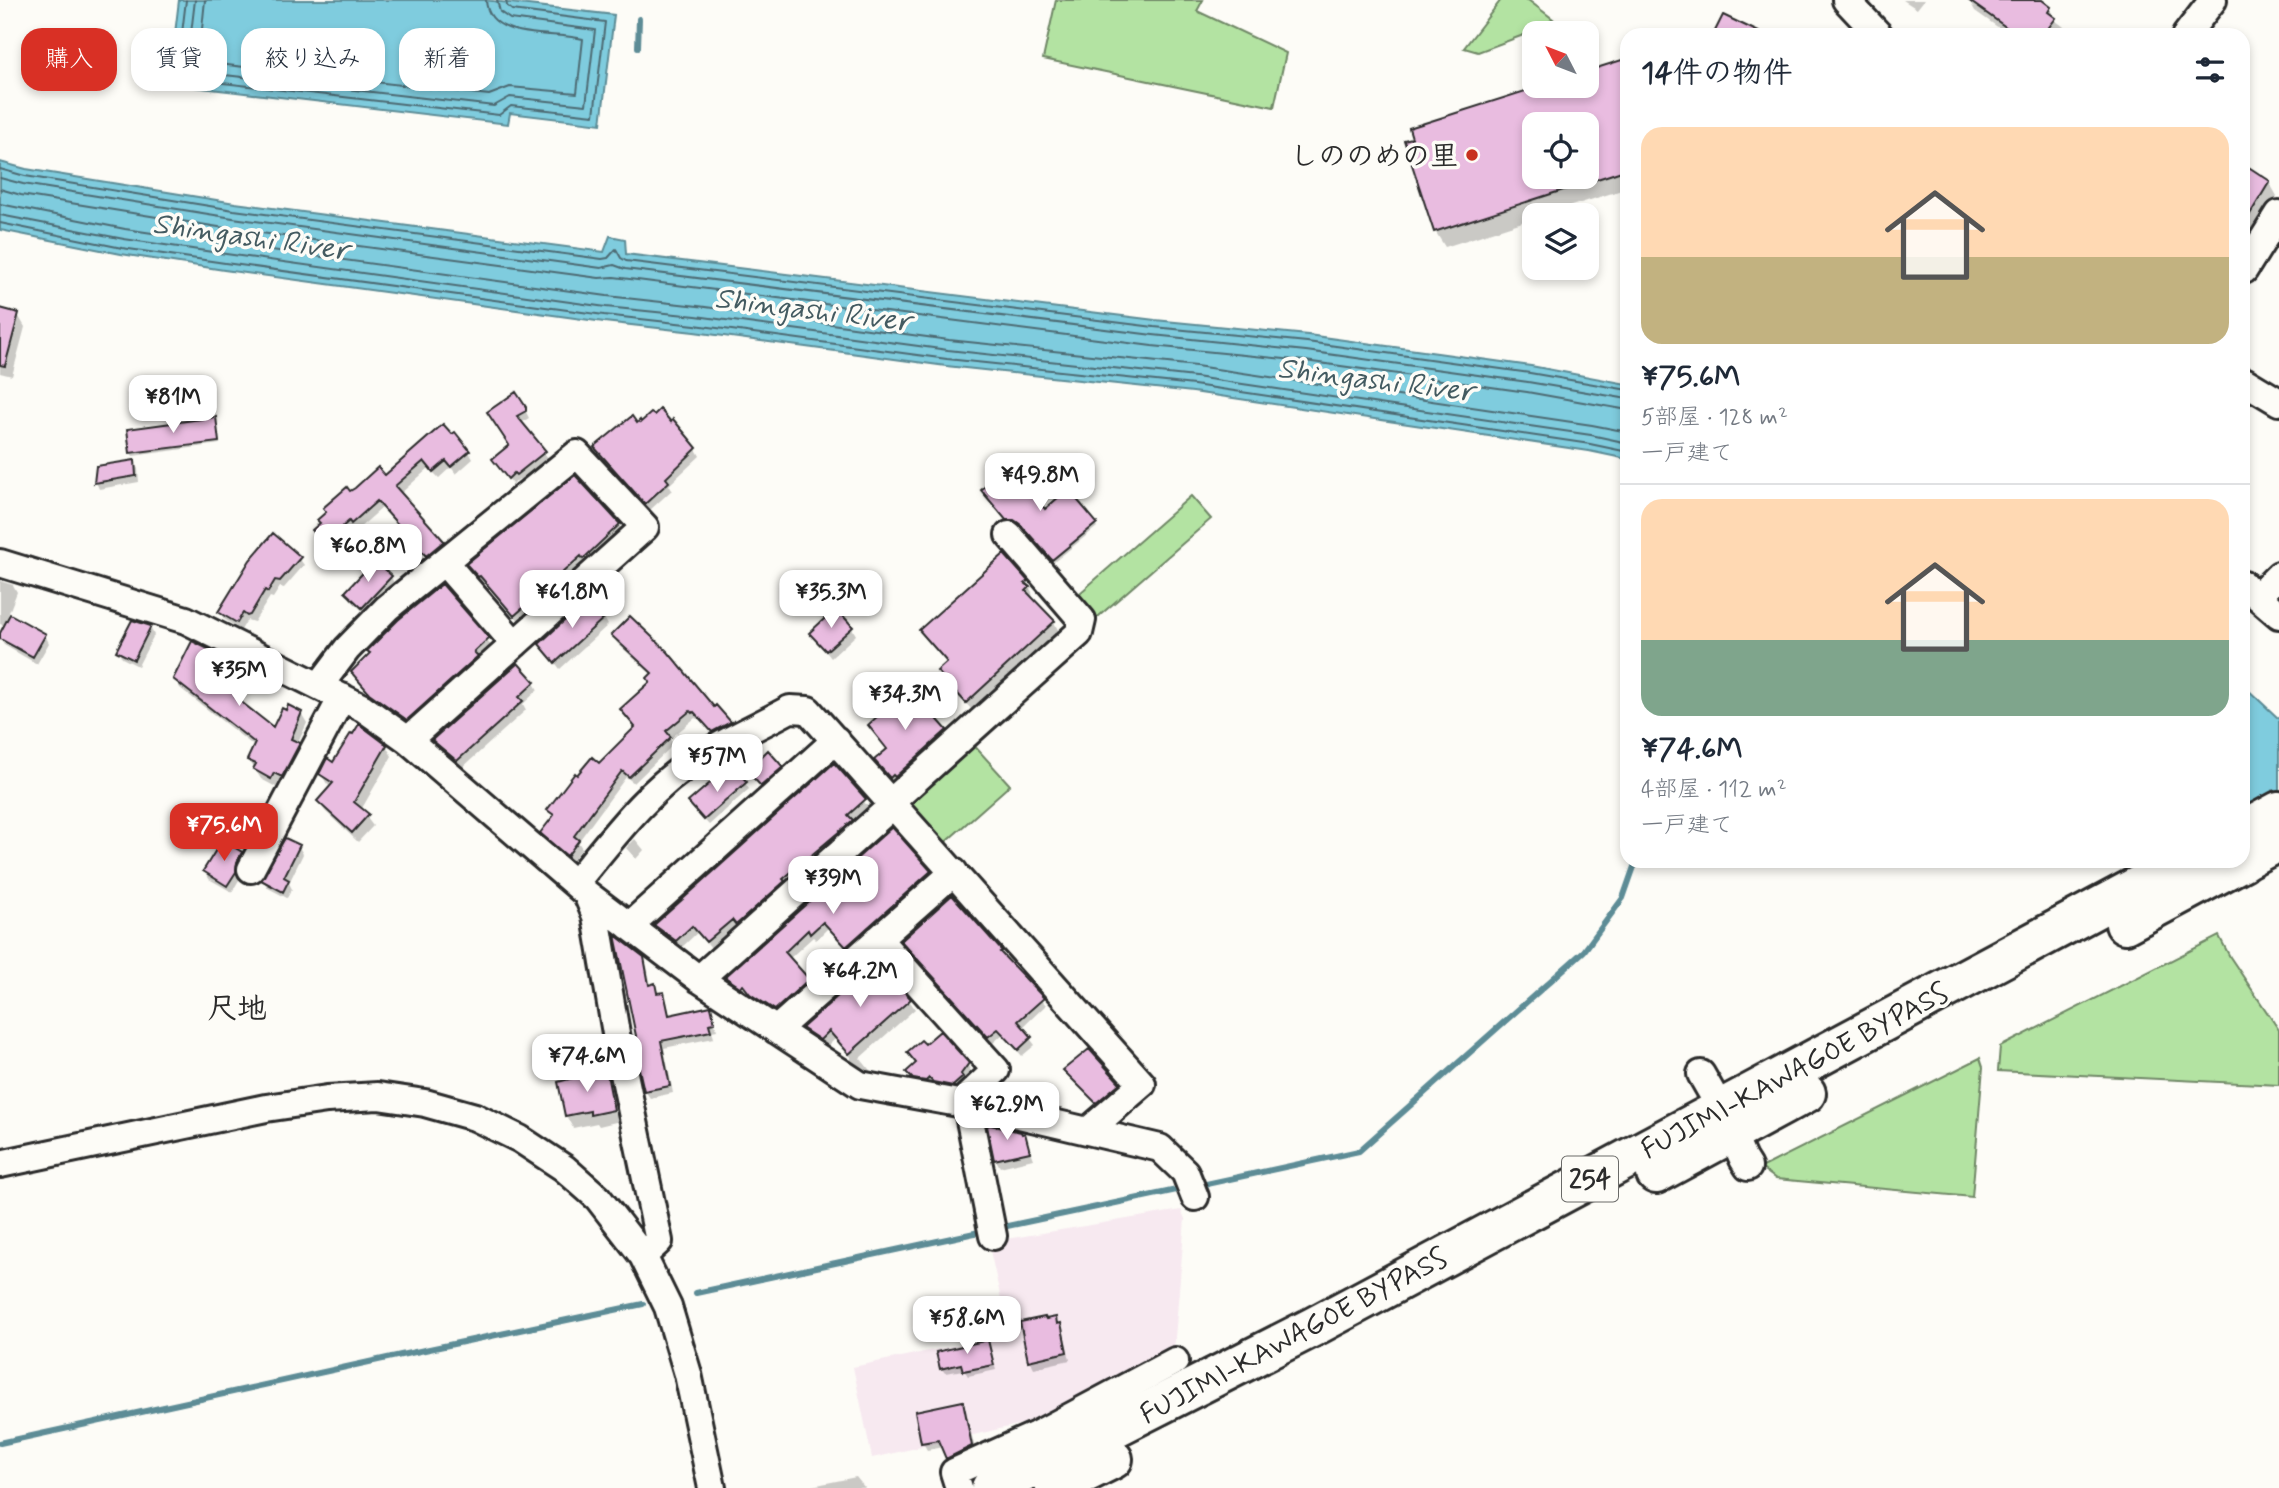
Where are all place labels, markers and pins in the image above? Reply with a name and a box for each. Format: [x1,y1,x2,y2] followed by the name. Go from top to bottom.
[1290,139,1458,176] place label: しののめの里
[1464,147,1480,163] marker: しののめの里
[132,376,214,435] pin: ¥81M
[983,454,1097,513] pin: ¥49.8M
[311,524,425,584] pin: ¥60.8M
[515,570,629,630] pin: ¥61.8M
[774,570,888,630] pin: ¥35.3M
[198,648,280,708] pin: ¥35M
[848,672,962,732] pin: ¥34.3M
[676,734,758,794] pin: ¥57M
[167,804,281,863] pin: ¥75.6M
[792,856,874,916] pin: ¥39M
[803,950,917,1009] pin: ¥64.2M
[530,1034,644,1094] pin: ¥74.6M
[950,1082,1064,1142] pin: ¥62.9M
[910,1296,1024,1356] pin: ¥58.6M

